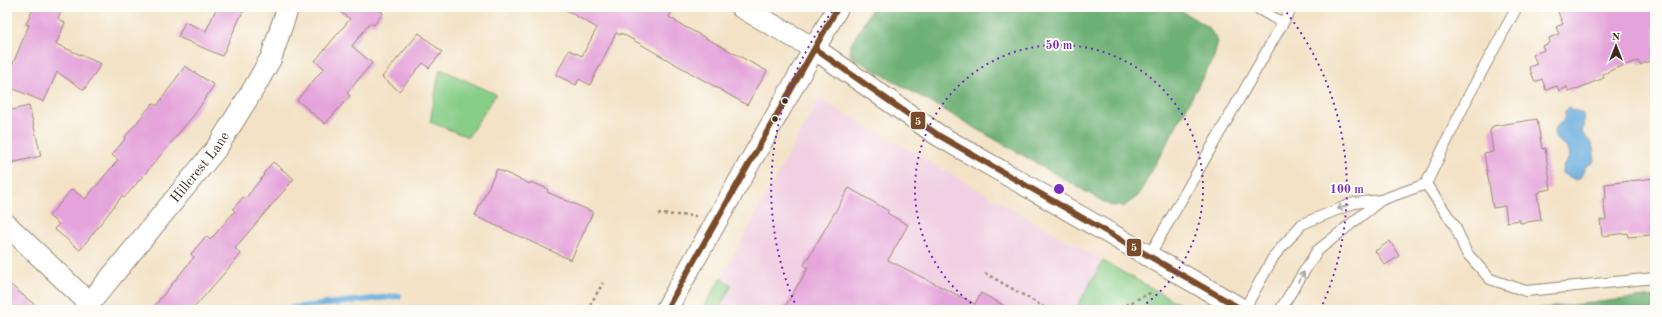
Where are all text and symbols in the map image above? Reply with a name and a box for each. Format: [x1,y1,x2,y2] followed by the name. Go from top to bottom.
[1596,26,1636,66] north arrow
[1612,32,1621,43] text: N
[1046,39,1073,52] text: 50 m
[780,96,790,106] unlabelled marker
[910,111,926,130] line badge: 5
[770,114,780,124] unlabelled marker
[915,117,921,128] text: 5
[168,129,232,205] street label: Hillcrest Lane
[1052,182,1066,196] centre of rings
[1330,184,1364,196] text: 100 m
[1337,204,1349,212] one-way arrow
[1126,238,1142,257] line badge: 5
[1131,243,1137,254] text: 5
[1297,271,1305,283] one-way arrow

